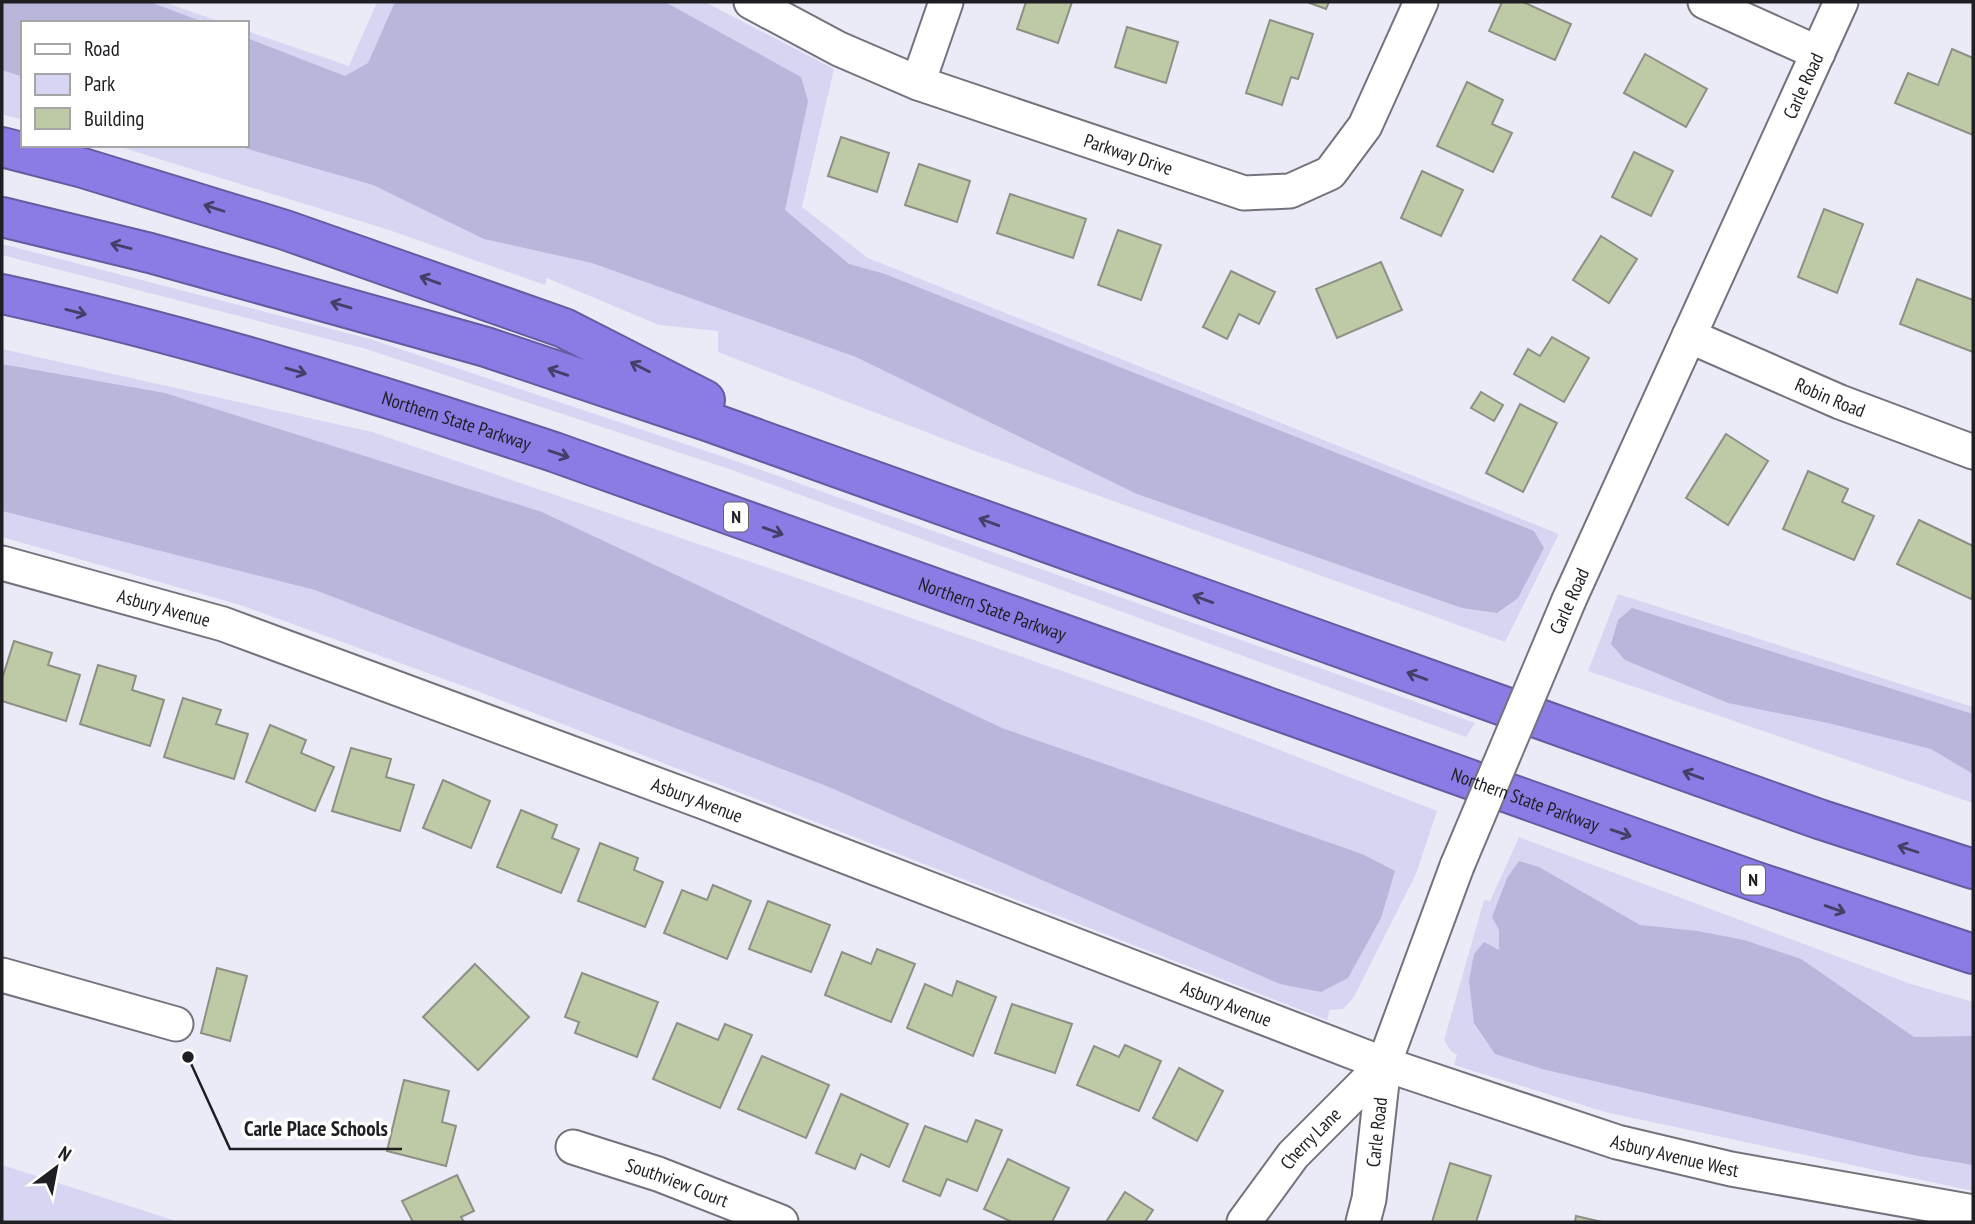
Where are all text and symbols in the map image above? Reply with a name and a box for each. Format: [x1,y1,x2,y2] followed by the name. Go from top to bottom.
[21,21,248,147] legend
[84,35,120,62] text: Road
[1777,49,1828,123] street label: Carle Road
[84,70,115,97] text: Park
[84,105,144,132] text: Building
[1081,128,1176,180] street label: Parkway Drive
[204,201,226,213] one-way arrow
[110,239,133,252] one-way arrow
[420,273,442,285] one-way arrow
[330,298,353,311] one-way arrow
[64,306,87,319] one-way arrow
[630,360,651,373] one-way arrow
[548,364,570,377] one-way arrow
[284,365,306,378] one-way arrow
[1791,372,1869,422] street label: Robin Road
[379,385,535,456] street label: Northern State Parkway
[548,448,570,461] one-way arrow
[724,503,748,532] road number: N
[979,515,1001,527] one-way arrow
[762,525,784,538] one-way arrow
[1544,564,1594,638] street label: Carle Road
[915,571,1070,646] street label: Northern State Parkway
[115,583,213,632] street label: Asbury Avenue
[1193,592,1215,604] one-way arrow
[1407,669,1429,681] one-way arrow
[1448,762,1603,837] street label: Northern State Parkway
[1683,767,1705,780] one-way arrow
[648,772,746,828] street label: Asbury Avenue
[1609,828,1631,841] one-way arrow
[1898,842,1920,854] one-way arrow
[1741,866,1765,894] road number: N
[1824,904,1846,916] one-way arrow
[1178,975,1275,1032] street label: Asbury Avenue
[1361,1096,1392,1168] street label: Carle Road
[1275,1102,1346,1174] street label: Cherry Lane
[230,1107,402,1149] callout: Carle Place Schools
[244,1115,388,1142] text: Carle Place Schools
[1608,1129,1741,1182] street label: Asbury Avenue West
[21,1133,91,1203] north arrow
[54,1141,76,1166] text: N
[623,1153,733,1213] street label: Southview Court

